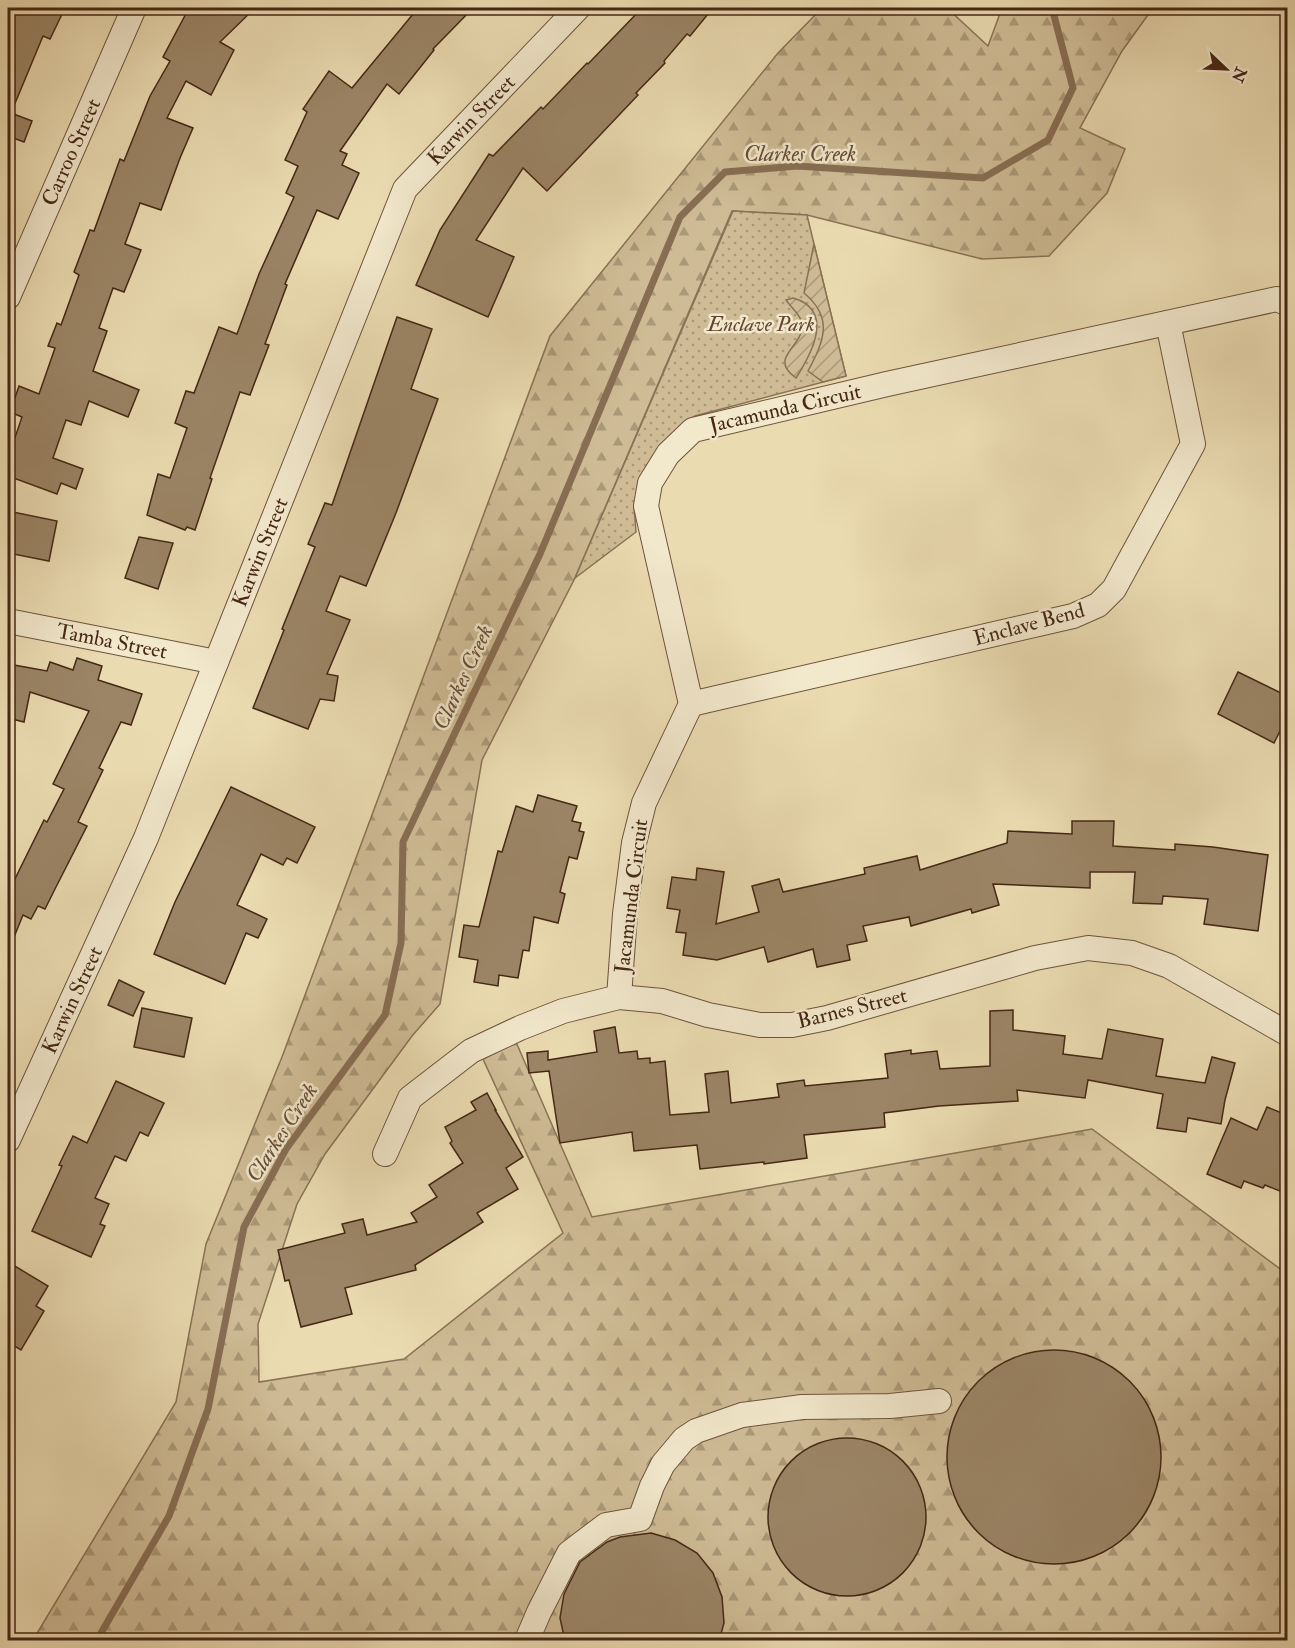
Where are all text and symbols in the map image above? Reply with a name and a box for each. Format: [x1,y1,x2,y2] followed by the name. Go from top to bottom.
[1196,39,1256,99] north arrow
[1227,63,1251,86] text: N
[422,69,521,171] street label: Karwin Street
[36,94,107,210] street label: Carroo Street
[744,140,856,168] water label: Clarkes Creek
[705,311,815,338] park label: Enclave Park
[706,378,864,439] street label: Jacamunda Circuit
[226,493,295,611] street label: Karwin Street
[971,597,1088,652] street label: Enclave Bend
[54,618,170,665] street label: Tamba Street
[427,621,499,734] water label: Clarkes Creek
[609,817,654,976] street label: Jacamunda Circuit
[36,942,109,1058] street label: Karwin Street
[794,982,910,1035] street label: Barnes Street
[240,1078,324,1187] water label: Clarkes Creek

